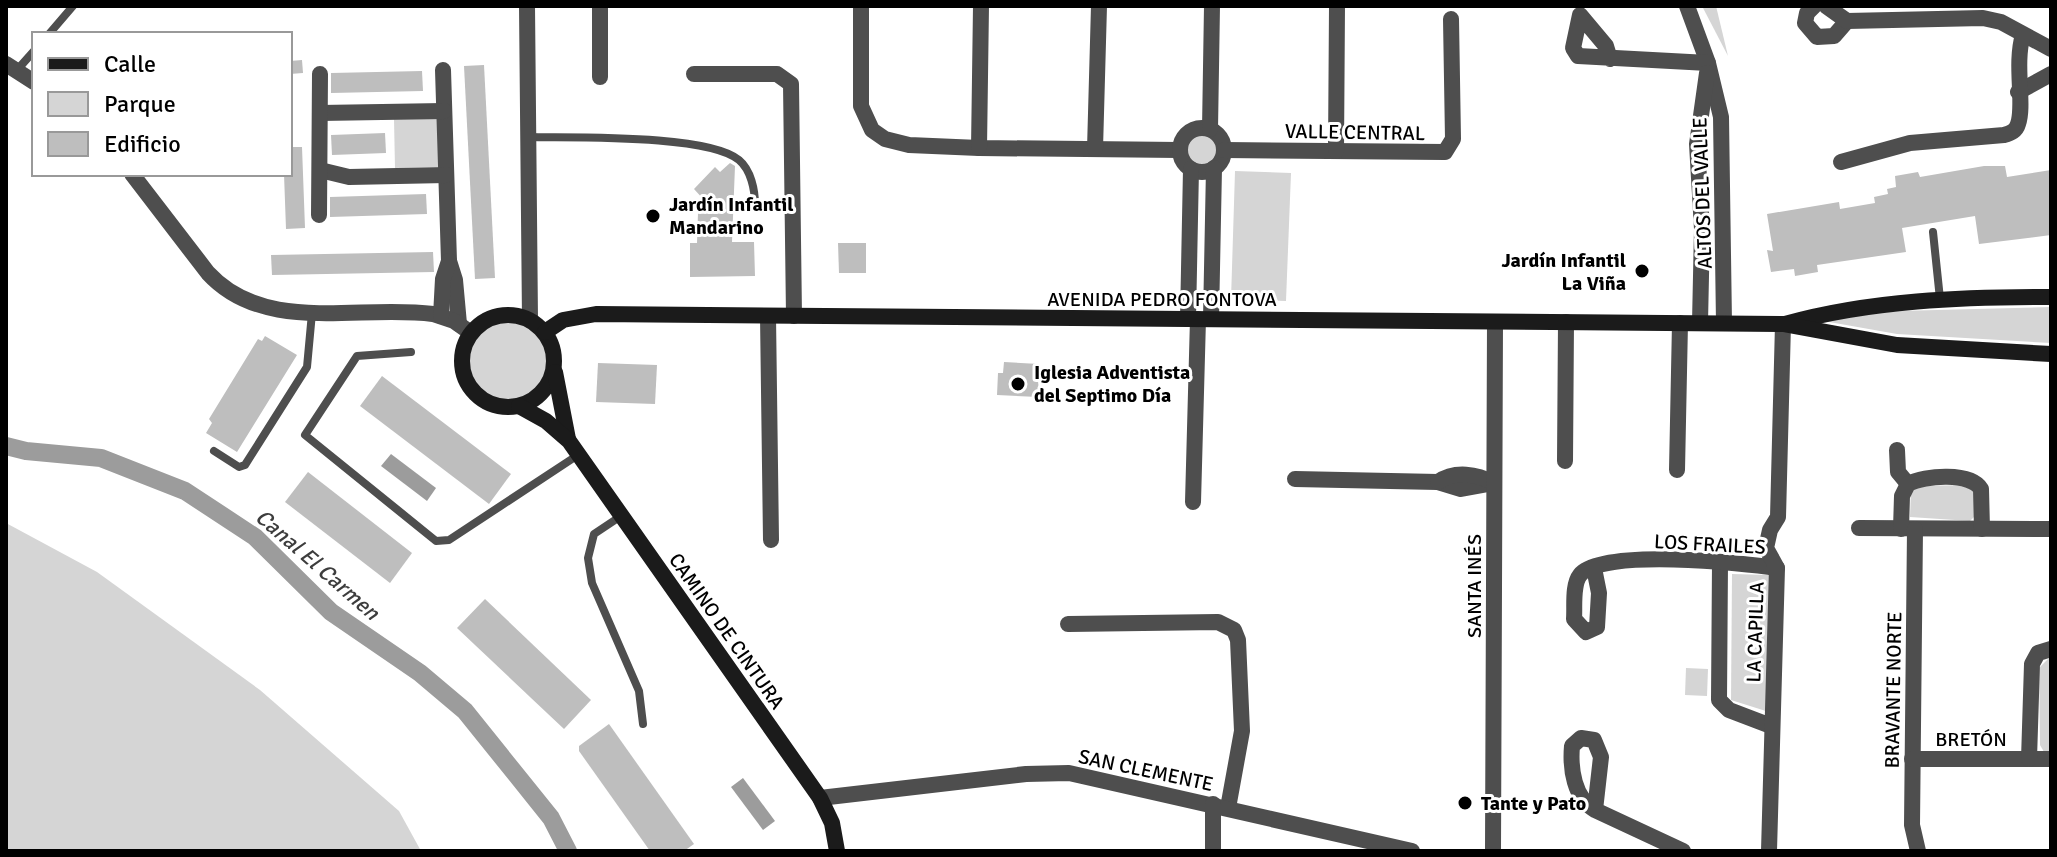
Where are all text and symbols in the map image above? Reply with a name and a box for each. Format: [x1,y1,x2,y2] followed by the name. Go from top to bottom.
[32,32,292,176] legend
[104,49,156,79] text: Calle
[104,89,176,119] text: Parque
[1687,117,1718,269] street label: ALTOS DEL VALLE
[1285,119,1425,146] street label: VALLE CENTRAL
[104,129,181,159] text: Edificio
[669,192,793,240] place label: Jardín Infantil Mandarino
[644,207,662,225] marker: Jardín Infantil Mandarino
[1502,248,1626,296] place label: Jardín Infantil La Viña
[1633,262,1651,280] marker: Jardín Infantil La Viña
[1047,287,1277,312] street label: AVENIDA PEDRO FONTOVA
[1034,360,1190,408] place label: Iglesia Adventista del Septimo Día
[1009,375,1027,393] marker: Iglesia Adventista del Septimo Día
[250,503,386,626] water label: Canal El Carmen
[1654,529,1766,560] street label: LOS FRAILES
[1462,534,1487,638] street label: SANTA INÉS
[663,548,790,714] street label: CAMINO DE CINTURA
[1741,581,1770,683] street label: LA CAPILLA
[1880,611,1907,769] street label: BRAVANTE NORTE
[1935,727,2007,752] street label: BRETÓN
[1076,744,1216,797] street label: SAN CLEMENTE
[1481,791,1586,816] place label: Tante y Pato
[1456,794,1474,812] marker: Tante y Pato

